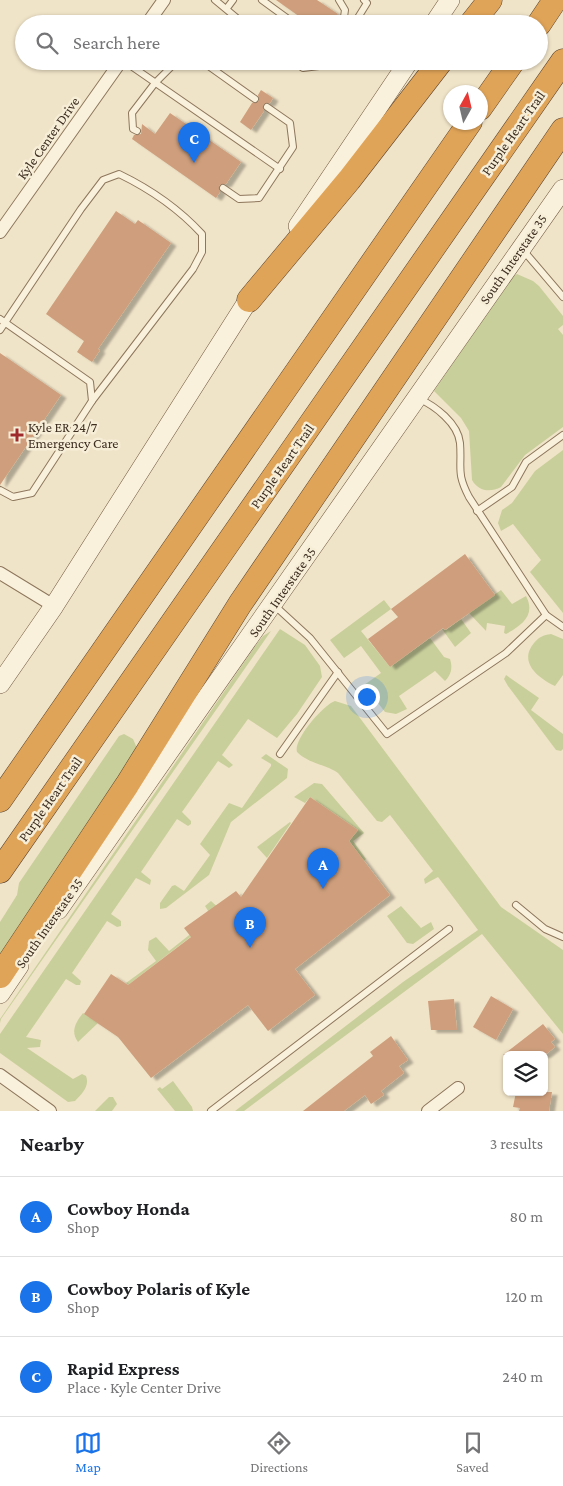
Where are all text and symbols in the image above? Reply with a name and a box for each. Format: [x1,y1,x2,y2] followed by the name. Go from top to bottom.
[15,15,548,70] search box
[33,29,61,57] icon: search
[73,32,160,53] text: Search here
[443,85,488,130] north arrow
[478,87,548,178] street label: Purple Heart Trail
[14,94,82,182] street label: Kyle Center Drive
[178,122,210,163] pin: C
[476,211,550,307] street label: South Interstate 35
[28,419,119,451] place label: Kyle ER 24/7 Emergency Care
[247,420,317,511] street label: Purple Heart Trail
[10,428,24,442] marker: Kyle ER 24/7 Emergency Care
[245,544,319,640] street label: South Interstate 35
[354,684,380,710] your location
[15,753,85,844] street label: Purple Heart Trail
[307,848,339,889] pin: A
[12,875,86,971] street label: South Interstate 35
[234,907,266,948] pin: B
[503,1051,548,1096] map controls
[503,1051,548,1096] button: layers
[20,1132,84,1156] text: Nearby
[490,1135,543,1152] text: 3 results
[67,1198,190,1219] text: Cowboy Honda
[31,1208,41,1225] text: A
[509,1208,543,1225] text: 80 m
[67,1219,99,1236] text: Shop
[67,1278,250,1299] text: Cowboy Polaris of Kyle
[31,1288,41,1305] text: B
[505,1288,543,1305] text: 120 m
[67,1299,99,1316] text: Shop
[67,1358,180,1379] text: Rapid Express
[31,1368,41,1385] text: C
[502,1368,543,1385] text: 240 m
[67,1379,221,1396] text: Place · Kyle Center Drive
[74,1429,102,1475] tab: Map
[250,1429,308,1475] tab: Directions
[456,1429,489,1475] tab: Saved

